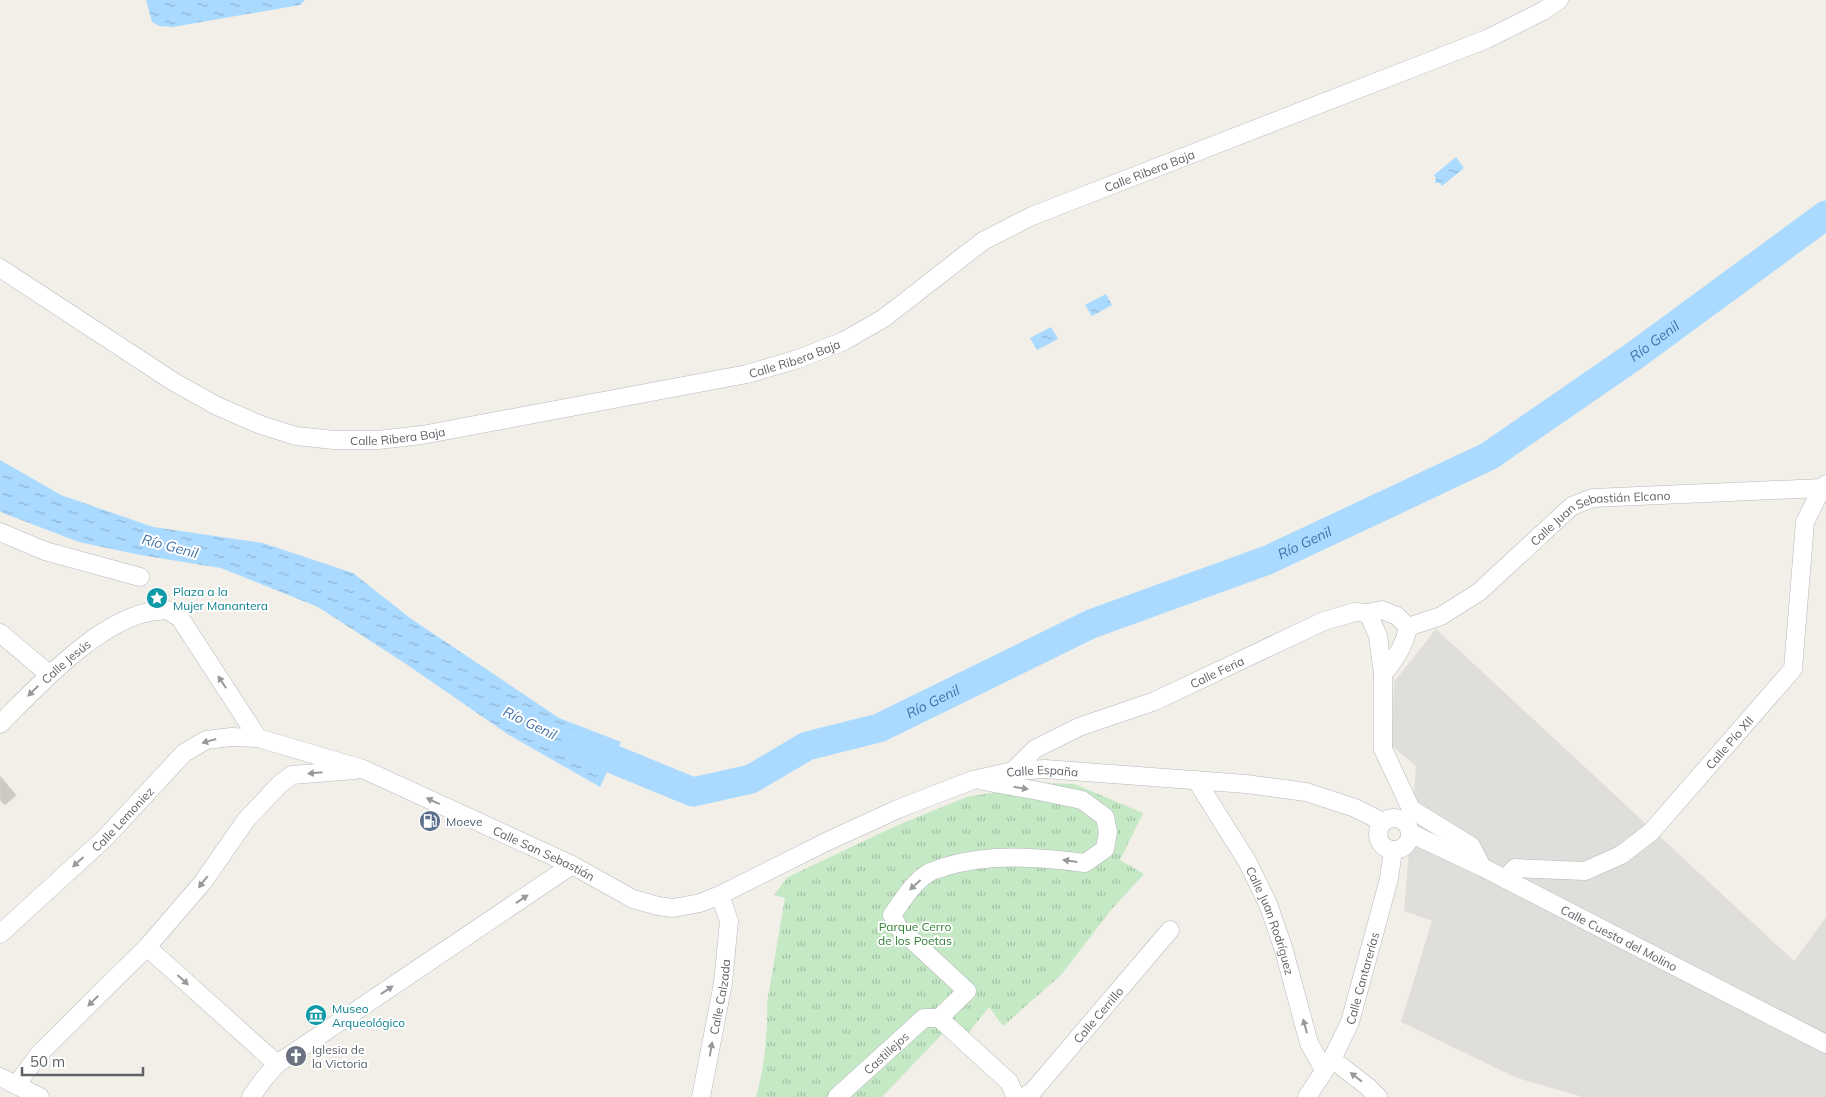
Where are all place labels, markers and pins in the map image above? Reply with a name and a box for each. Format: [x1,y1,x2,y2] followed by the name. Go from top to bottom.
[173,584,268,613] place label: Plaza a la Mujer Manantera
[145,586,169,610] place icon: Plaza a la Mujer Manantera
[418,809,442,833] fuel station icon: Moeve
[446,814,482,829] place label: Moeve
[332,1001,405,1030] place label: Museo Arqueológico
[304,1003,328,1027] museum icon: Museo Arqueológico
[312,1042,368,1071] place label: Iglesia de la Victoria
[284,1044,308,1068] church icon: Iglesia de la Victoria

